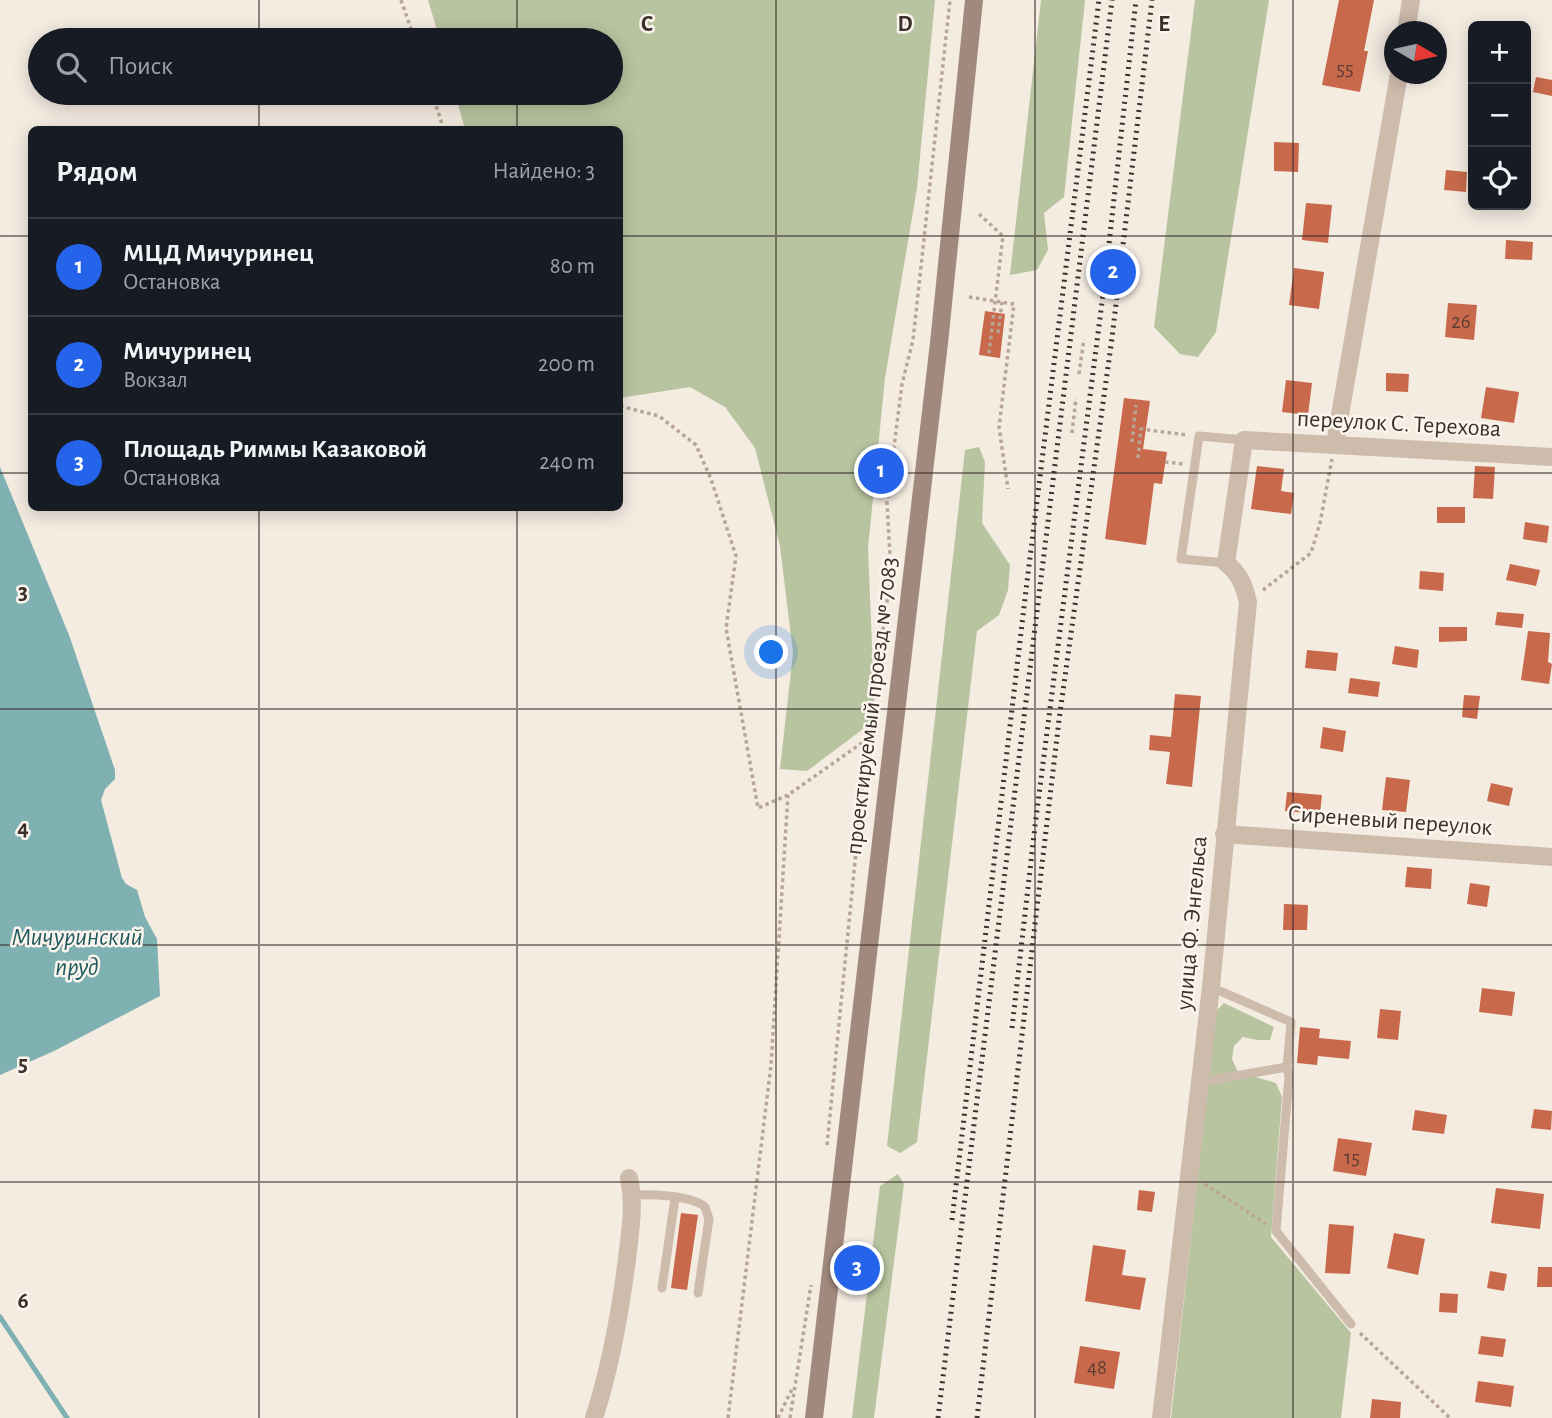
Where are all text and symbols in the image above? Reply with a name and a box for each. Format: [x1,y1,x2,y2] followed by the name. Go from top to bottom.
[641,13,653,36] text: C
[897,13,913,36] text: D
[1158,13,1170,36] text: E
[1384,21,1447,84] north arrow
[1468,21,1531,210] map controls
[1468,21,1531,84] button: +
[28,28,623,105] search box
[52,48,90,86] icon: search
[108,53,173,79] text: Поиск
[1336,58,1354,79] house number: 55
[1468,84,1531,147] button: −
[1468,147,1531,210] button: locate
[56,157,138,187] text: Рядом
[493,160,595,183] text: Найдено: 3
[123,240,314,266] text: МЦД Мичуринец
[1090,246,1136,298] pin: 2
[75,255,83,278] text: 1
[550,255,595,278] text: 80 m
[123,271,221,294] text: Остановка
[1451,311,1471,332] house number: 26
[123,338,251,364] text: Мичуринец
[74,353,84,376] text: 2
[538,353,595,376] text: 200 m
[123,369,188,392] text: Вокзал
[1296,407,1502,441] street label: переулок С. Терехова
[123,436,427,462] text: Площадь Риммы Казаковой
[858,445,904,497] pin: 1
[74,451,84,474] text: 3
[539,451,595,474] text: 240 m
[123,467,221,490] text: Остановка
[842,556,902,856] street label: проектируемый проезд № 7083
[18,581,28,604] text: 3
[754,635,788,669] your location
[1287,802,1493,840] street label: Сиреневый переулок
[17,817,29,840] text: 4
[1172,835,1212,1012] street label: улица Ф. Энгельса
[11,924,143,980] water label: Мичуринский пруд
[18,1053,28,1076] text: 5
[1344,1147,1360,1168] house number: 15
[834,1242,880,1294] pin: 3
[17,1290,29,1313] text: 6
[1087,1357,1107,1378] house number: 48

